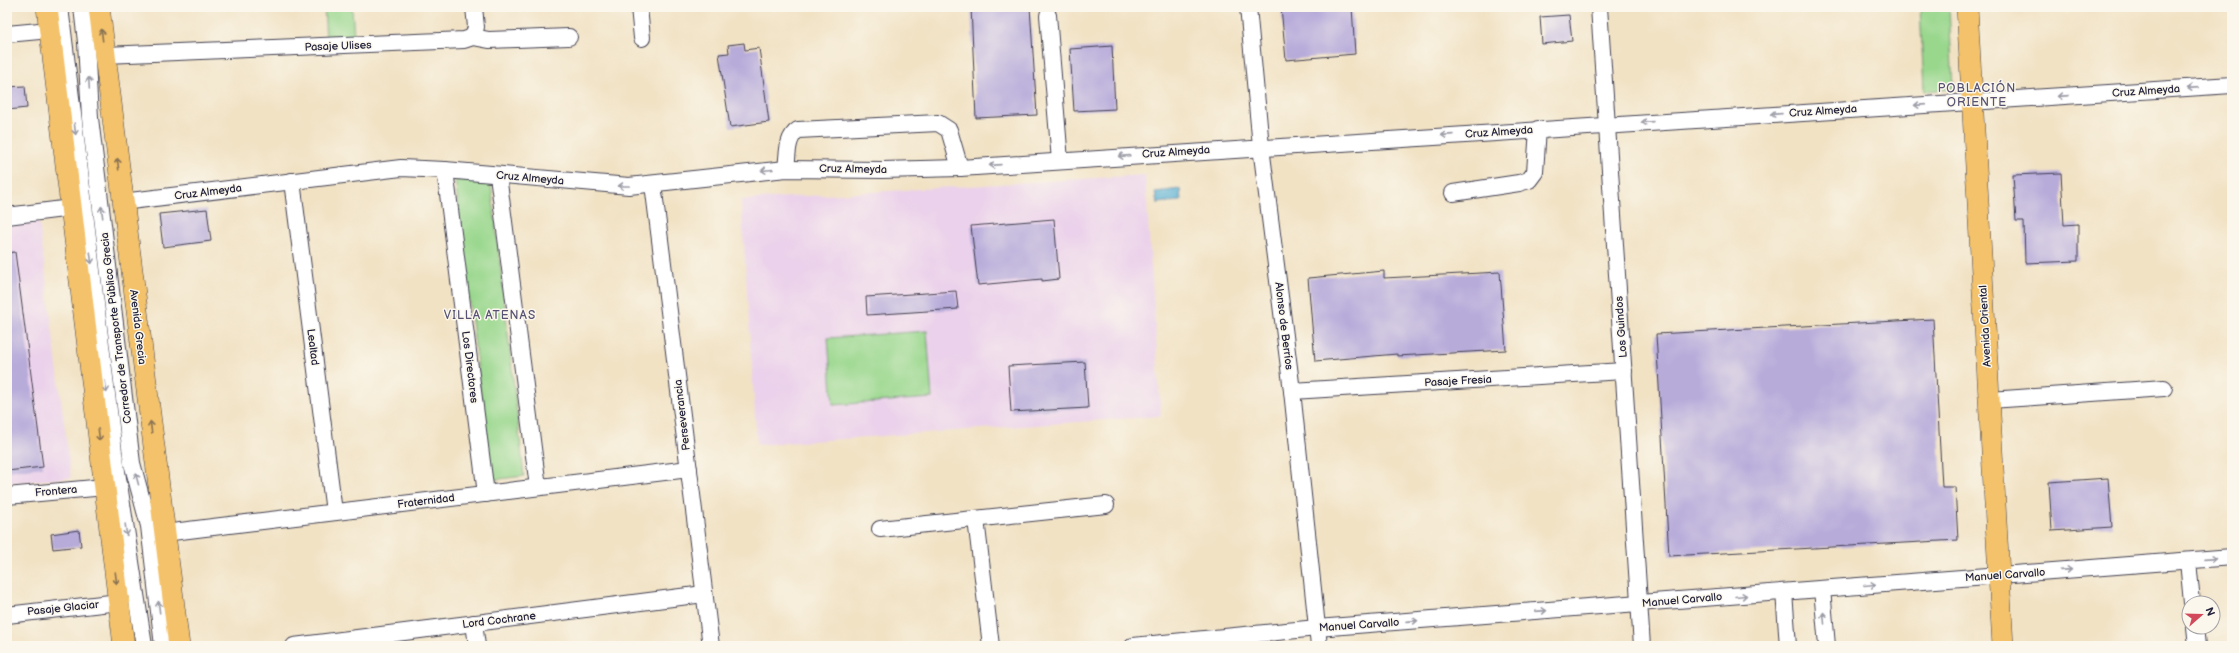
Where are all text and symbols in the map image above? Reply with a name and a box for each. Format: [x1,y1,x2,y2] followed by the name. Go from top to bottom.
[99,29,106,42] one-way arrow
[304,38,372,54] street label: Pasaje Ulises
[85,77,92,90] one-way arrow
[1938,79,2016,110] district label: POBLACIÓN ORIENTE
[2112,82,2180,100] street label: Cruz Almeyda
[2187,84,2200,91] one-way arrow
[2057,93,2070,100] one-way arrow
[1789,102,1857,120] street label: Cruz Almeyda
[1914,102,1927,109] one-way arrow
[1770,111,1783,118] one-way arrow
[1641,119,1654,126] one-way arrow
[71,122,79,135] one-way arrow
[1465,123,1533,141] street label: Cruz Almeyda
[1441,131,1454,138] one-way arrow
[1142,143,1210,161] street label: Cruz Almeyda
[1118,152,1131,160] one-way arrow
[114,158,122,171] one-way arrow
[819,162,887,176] street label: Cruz Almeyda
[989,162,1002,169] one-way arrow
[761,167,774,174] one-way arrow
[496,169,564,187] street label: Cruz Almeyda
[173,181,243,203] street label: Cruz Almeyda
[618,182,631,190] one-way arrow
[98,206,106,219] one-way arrow
[98,232,134,424] street label: Corredor de Transporte Público Grecia
[87,251,94,264] one-way arrow
[1272,281,1296,371] street label: Alonso de Berríos
[1976,285,1994,367] street label: Avenida Oriental
[127,289,149,365] street label: Avenida Grecia
[1612,295,1630,358] street label: Los Guindos
[444,308,536,323] district label: VILLA ATENAS
[304,328,322,366] street label: Lealtad
[459,330,481,404] street label: Los Directores
[1424,373,1492,389] street label: Pasaje Fresia
[671,379,693,451] street label: Perseverancia
[103,380,110,393] one-way arrow
[147,421,155,434] one-way arrow
[95,428,102,441] one-way arrow
[132,473,140,486] one-way arrow
[34,483,78,499] street label: Frontera
[397,491,455,511] street label: Fraternidad
[122,523,130,536] one-way arrow
[2203,555,2216,562] one-way arrow
[1964,566,2046,584] street label: Manuel Carvallo
[2059,566,2072,573] one-way arrow
[112,571,120,584] one-way arrow
[1863,582,1876,589] one-way arrow
[1641,590,1723,610] street label: Manuel Carvallo
[1734,592,1747,599] one-way arrow
[2181,595,2221,635] north arrow
[27,598,100,618] street label: Pasaje Glaciar
[155,601,163,614] one-way arrow
[2202,606,2217,618] text: N
[1534,608,1547,615] one-way arrow
[461,609,537,631] street label: Lord Cochrane
[1821,612,1828,625] one-way arrow
[1318,616,1400,634] street label: Manuel Carvallo
[1405,617,1418,624] one-way arrow

